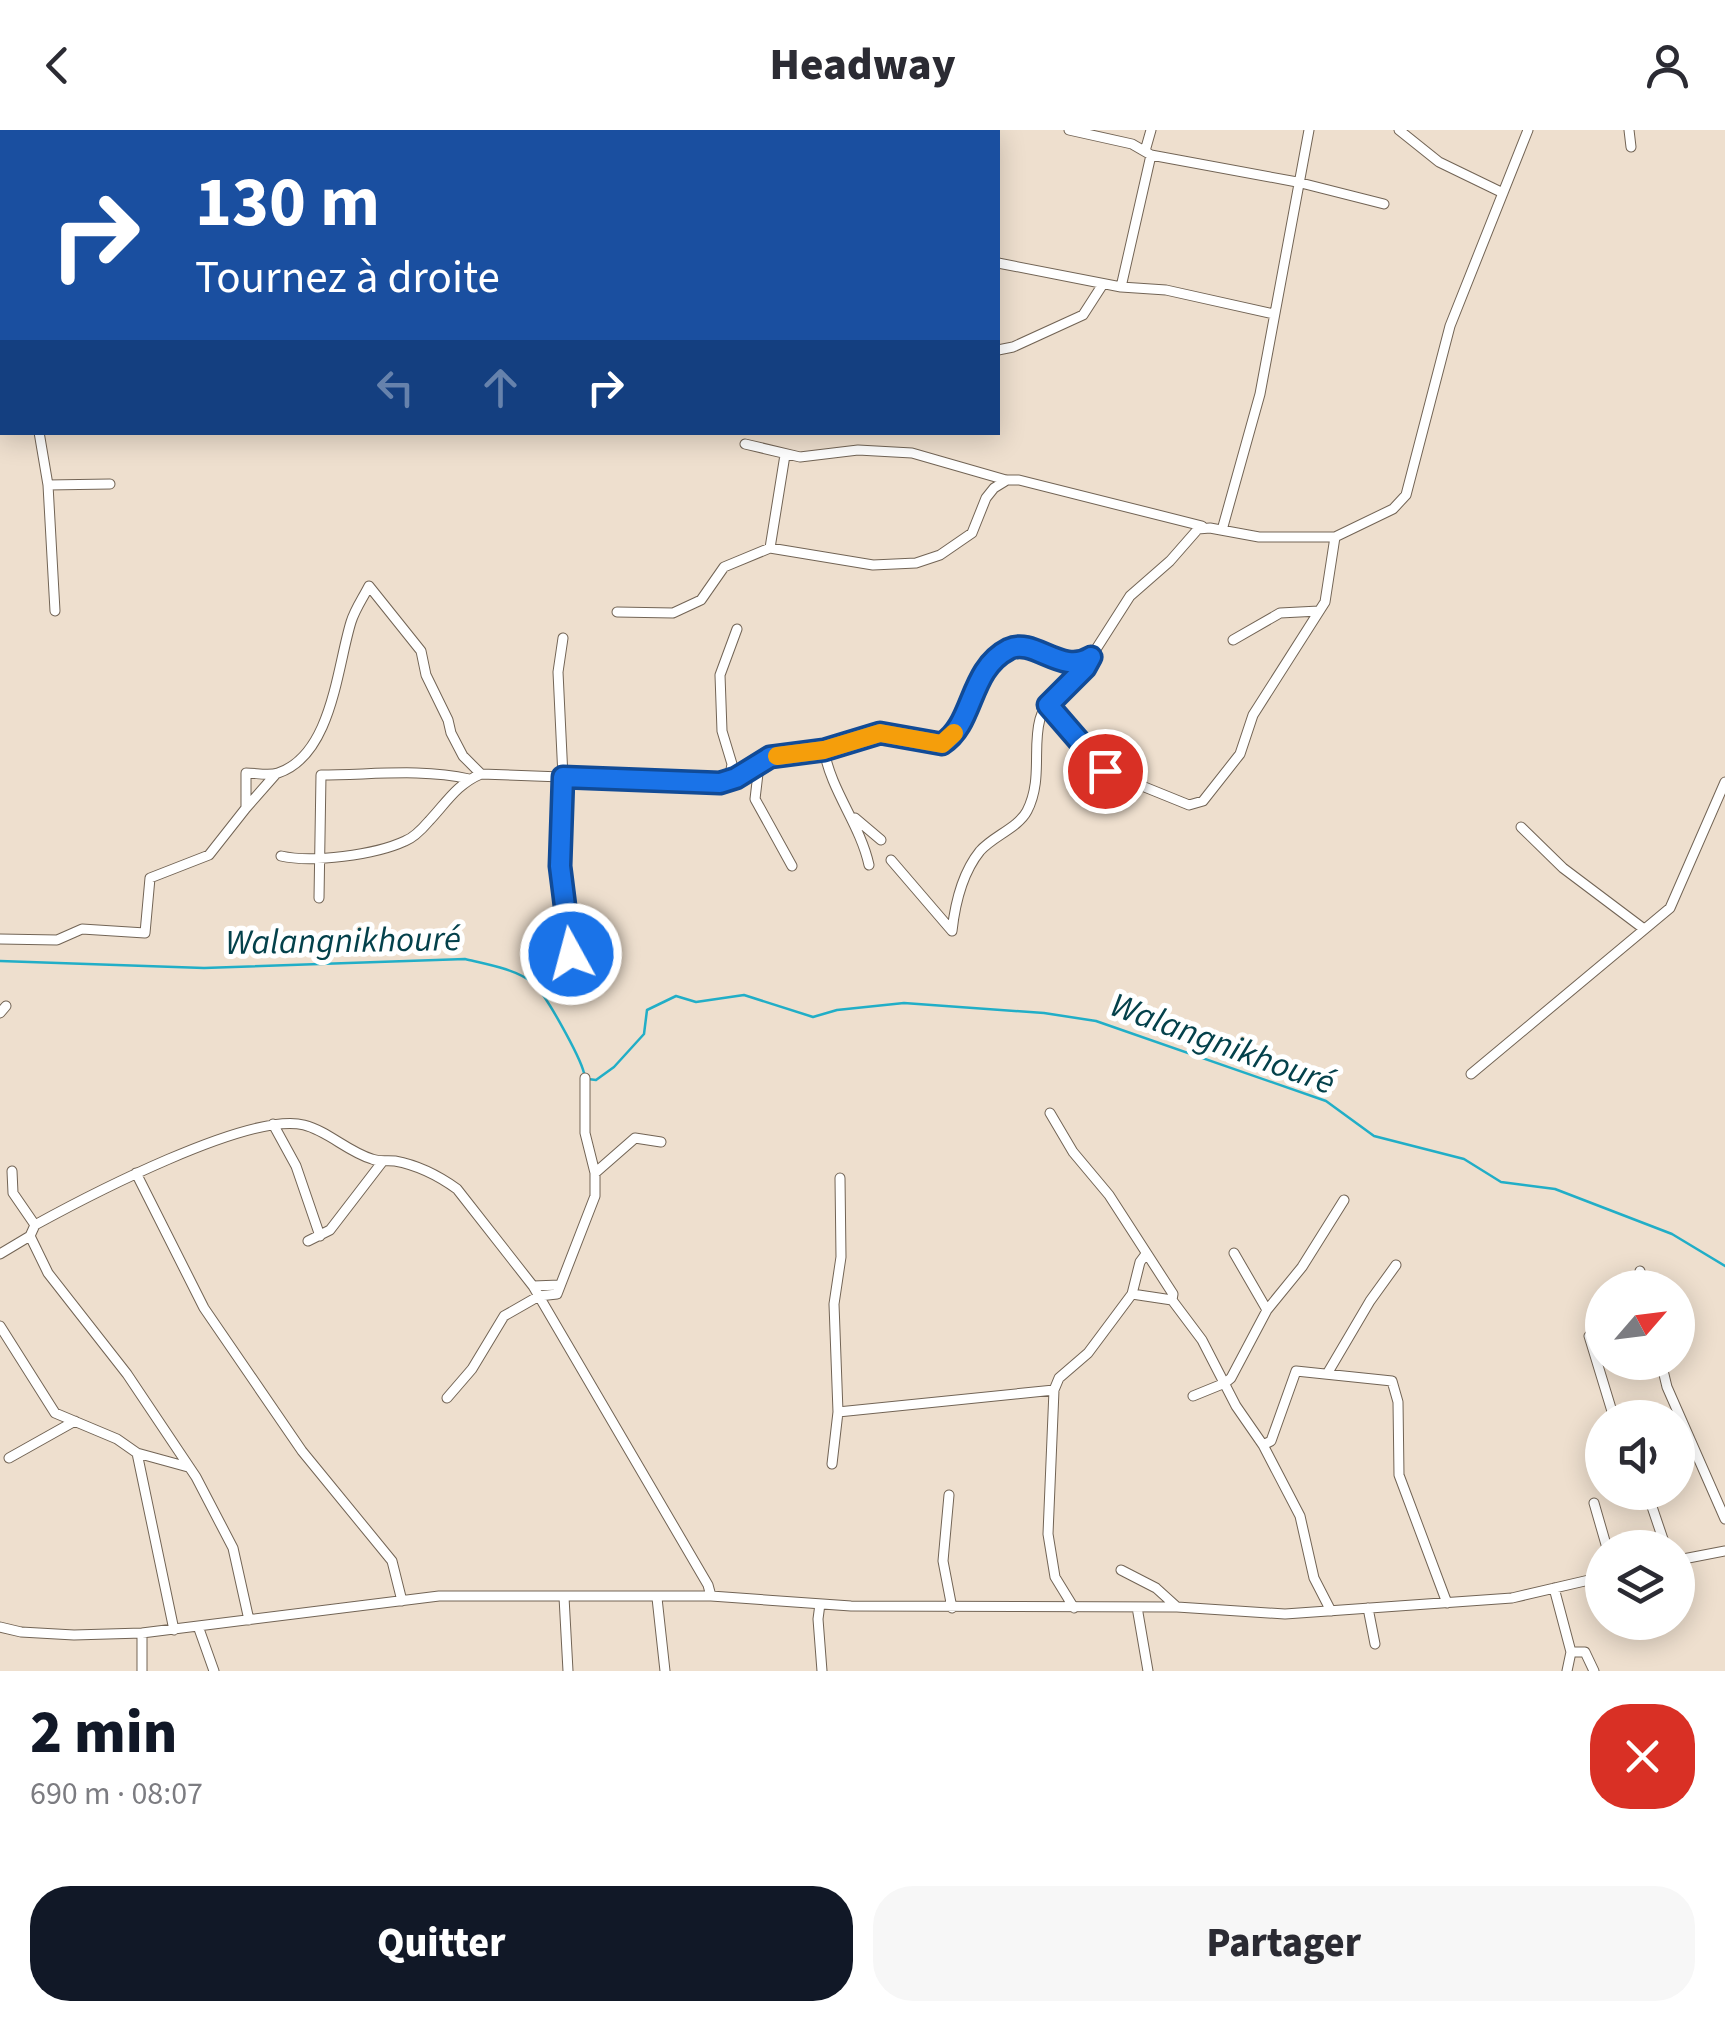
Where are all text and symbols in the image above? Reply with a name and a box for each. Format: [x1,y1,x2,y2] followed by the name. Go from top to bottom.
[769,33,956,97] text: Headway
[30,38,85,93] icon: back
[1640,38,1695,93] icon: person
[195,153,380,253] text: 130 m
[30,170,160,300] icon: right
[195,246,500,310] text: Tournez à droite
[368,360,423,415] icon: left
[473,360,528,415] icon: ahead
[578,360,633,415] icon: right
[1063,729,1148,814] pin
[1078,744,1133,799] icon: arrive
[519,902,623,1006] position arrow
[225,914,461,968] water label: Walangnikhouré
[1103,980,1342,1108] water label: Walangnikhouré
[1585,1270,1695,1380] north arrow
[1585,1270,1695,1640] map controls
[1585,1400,1695,1510] button: sound
[1585,1530,1695,1640] button: layers
[30,1691,177,1776] text: 2 min
[1590,1704,1695,1809] button: close
[30,1771,203,1817] text: 690 m · 08:07
[30,1886,853,2001] button: Quitter
[873,1886,1695,2001] button: Partager

